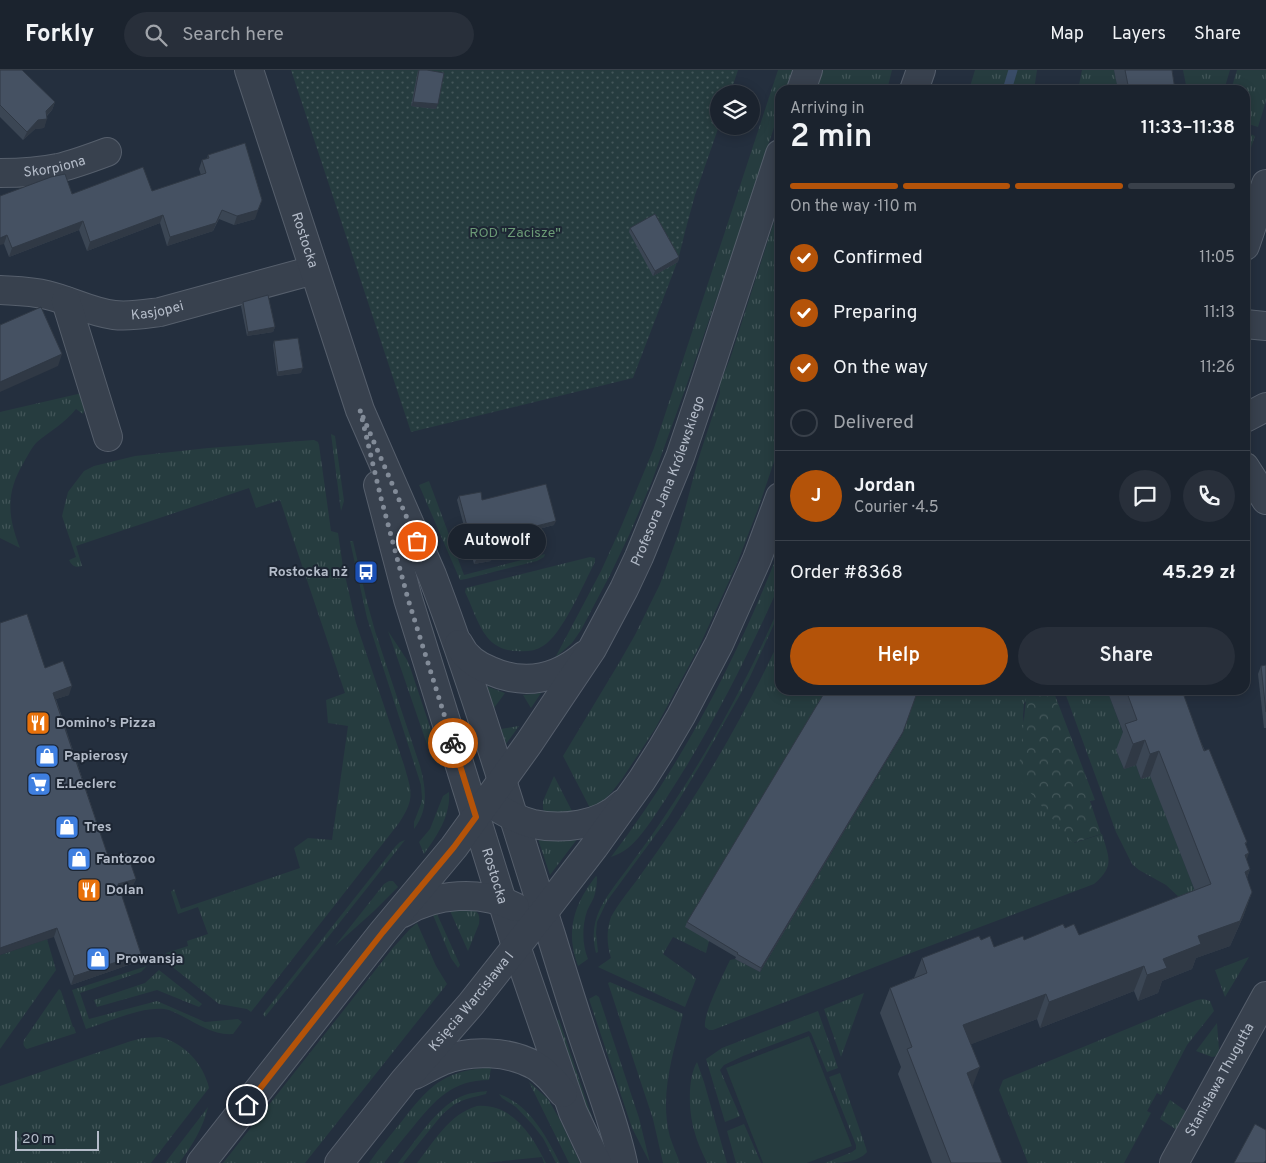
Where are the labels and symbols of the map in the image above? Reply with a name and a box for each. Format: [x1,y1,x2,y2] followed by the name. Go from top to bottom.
[23,152,88,181] street label: Skorpiona
[288,210,322,270] street label: Rostocka
[469,225,561,242] park label: ROD "Zacisze"
[130,297,186,324] street label: Kasjopei
[627,393,709,569] street label: Profesora Jana Królewskiego
[396,520,438,562] pin
[447,524,544,558] callout: Autowolf
[353,559,379,585] bus stop icon: Rostocka nż
[268,564,348,581] place label: Rostocka nż
[25,710,51,736] restaurant icon: Domino's Pizza
[56,715,156,732] place label: Domino's Pizza
[428,718,478,768] courier
[34,743,60,769] shop icon: Papierosy
[64,748,128,765] place label: Papierosy
[26,771,52,797] supermarket icon: E.Leclerc
[56,776,117,793] place label: E.Leclerc
[54,814,80,840] shop icon: Tres
[84,819,112,836] place label: Tres
[66,846,92,872] shop icon: Fantozoo
[478,846,511,906] street label: Rostocka
[96,851,156,868] place label: Fantozoo
[76,877,102,903] restaurant icon: Dolan
[106,882,144,899] place label: Dolan
[85,946,111,972] shop icon: Prowansja
[425,948,518,1055] street label: Księcia Warcisława I
[116,951,183,968] place label: Prowansja
[1182,1020,1258,1140] street label: Stanisława Thugutta
[226,1084,268,1126] pin
[15,1128,99,1151] scale bar

